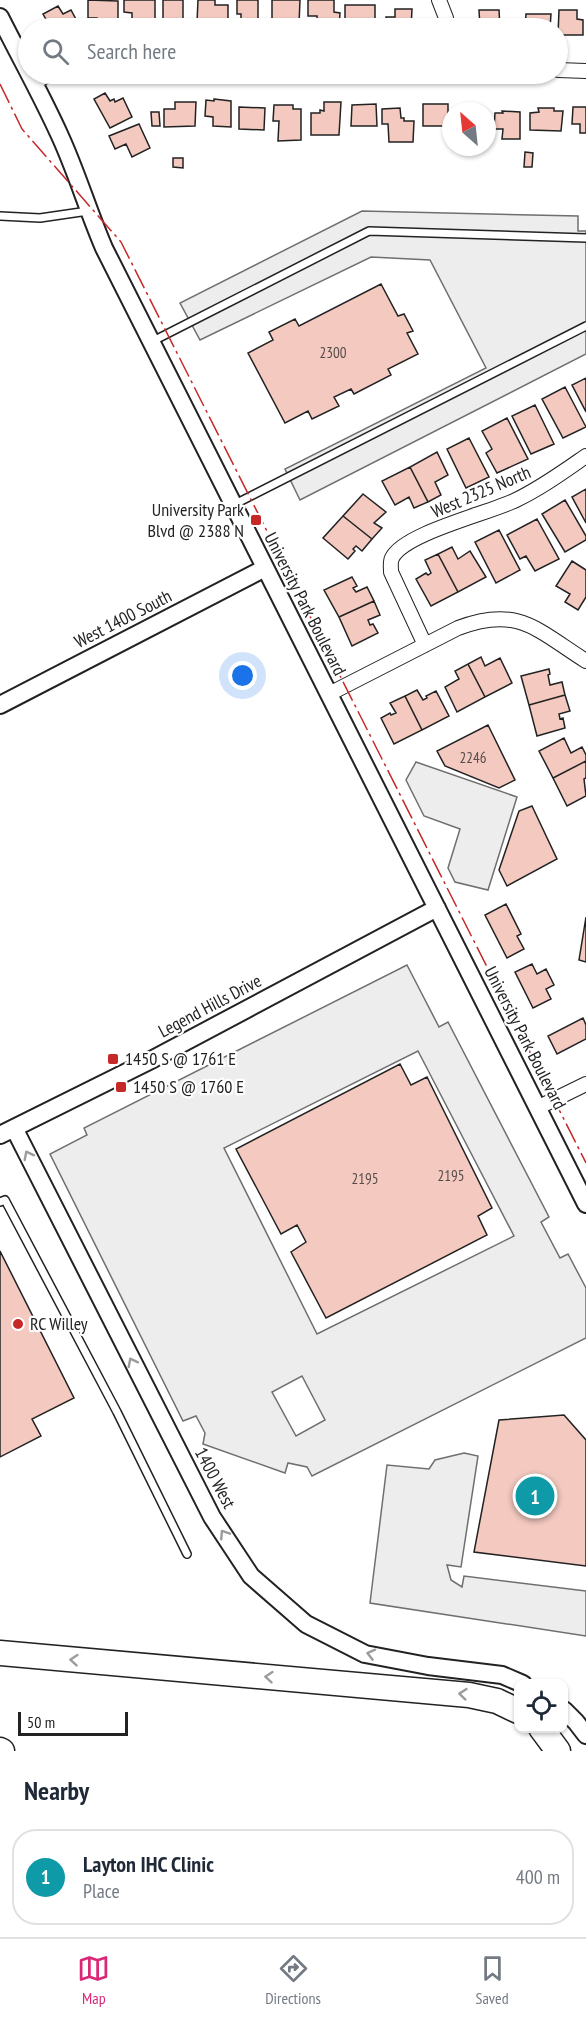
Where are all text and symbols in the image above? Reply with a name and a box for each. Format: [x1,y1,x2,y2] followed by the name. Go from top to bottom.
[18,18,568,84] search box
[39,35,72,68] icon: search
[87,37,176,65] text: Search here
[442,102,496,156] north arrow
[319,343,347,362] house number: 2300
[428,460,534,523] street label: West 2325 North
[148,498,244,542] place label: University Park Blvd @ 2388 N
[249,513,263,527] marker: University Park Blvd @ 2388 N
[259,528,352,679] street label: University Park Boulevard
[70,584,175,653] street label: West 1400 South
[228,661,257,690] your location
[459,748,487,767] house number: 2246
[479,962,572,1113] street label: University Park Boulevard
[154,969,265,1042] street label: Legend Hills Drive
[125,1047,236,1070] place label: 1450 S @ 1761 E
[106,1052,120,1066] marker: 1450 S @ 1761 E
[133,1075,244,1098] place label: 1450 S @ 1760 E
[114,1080,128,1094] marker: 1450 S @ 1760 E
[24,1151,35,1162] one-way arrow
[437,1166,465,1185] house number: 2195
[351,1169,379,1188] house number: 2195
[30,1312,88,1335] place label: RC Willey
[11,1317,25,1331] marker: RC Willey
[128,1357,140,1368] one-way arrow
[190,1443,241,1512] street label: 1400 West
[516,1474,554,1518] pin: 1
[220,1530,231,1541] one-way arrow
[366,1649,376,1662] one-way arrow
[70,1654,79,1667] one-way arrow
[264,1671,273,1684] one-way arrow
[514,1679,568,1733] map controls
[514,1679,568,1733] button: locate
[458,1689,467,1701] one-way arrow
[18,1709,128,1736] scale bar
[27,1712,55,1732] text: 50 m
[24,1774,89,1807] text: Nearby
[83,1850,214,1878] text: Layton IHC Clinic
[41,1864,50,1890] text: 1
[516,1864,560,1890] text: 400 m
[83,1878,120,1904] text: Place
[77,1952,110,2008] tab: Map
[265,1952,321,2008] tab: Directions
[476,1952,509,2008] tab: Saved

